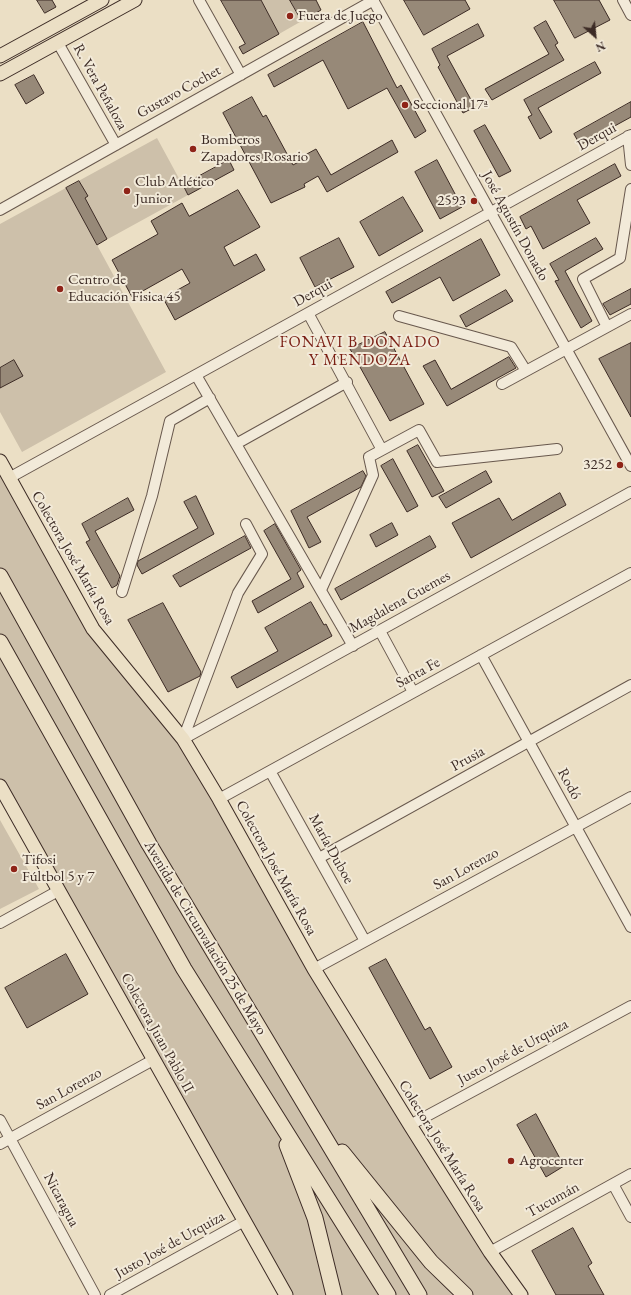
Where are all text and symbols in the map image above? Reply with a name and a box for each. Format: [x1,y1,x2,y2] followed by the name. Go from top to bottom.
[298,7,383,25] place label: Fuera de Juego
[285,11,295,21] marker: Fuera de Juego
[575,16,615,56] north arrow
[593,38,608,55] text: N
[69,41,131,133] street label: R. Vera Peñaloza
[134,62,224,122] street label: Gustavo Cochet
[413,96,488,114] place label: Seccional 17ª
[400,100,410,110] marker: Seccional 17ª
[574,119,620,155] street label: Derqui
[201,131,308,166] place label: Bomberos Zapadores Rosario
[188,144,198,154] marker: Bomberos Zapadores Rosario
[477,168,553,284] street label: José Agustín Donado
[135,173,214,208] place label: Club Atlético Junior
[122,186,132,196] marker: Club Atlético Junior
[437,192,466,210] place label: 2593
[469,196,479,206] marker: 2593
[68,271,181,306] place label: Centro de Educación Fisica 45
[290,275,336,311] street label: Derqui
[55,284,65,294] marker: Centro de Educación Fisica 45
[279,333,441,371] district label: FONAVI B DONADO Y MENDOZA
[583,456,612,474] place label: 3252
[615,460,625,470] marker: 3252
[27,488,119,628] street label: Colectora José María Rosa
[346,567,454,637] street label: Magdalena Guemes
[393,654,443,692] street label: Santa Fe
[448,742,488,776] street label: Prusia
[553,765,585,803] street label: Rodó
[231,797,321,939] street label: Colectora José María Rosa
[304,811,358,887] street label: María Duboe
[140,838,270,1038] street label: Avenida de Circunvalación 25 de Mayo
[430,844,502,894] street label: San Lorenzo
[22,851,94,886] place label: Tifosi Fúltbol 5 y 7
[9,864,19,874] marker: Tifosi Fúltbol 5 y 7
[117,970,197,1096] street label: Colectora Juan Pablo II
[455,1015,571,1089] street label: Justo José de Urquiza
[33,1064,105,1114] street label: San Lorenzo
[394,1077,490,1215] street label: Colectora José María Rosa
[519,1152,583,1170] place label: Agrocenter
[506,1156,516,1166] marker: Agrocenter
[39,1170,83,1230] street label: Nicaragua
[523,1178,583,1222] street label: Tucumán
[112,1207,228,1283] street label: Justo José de Urquiza

